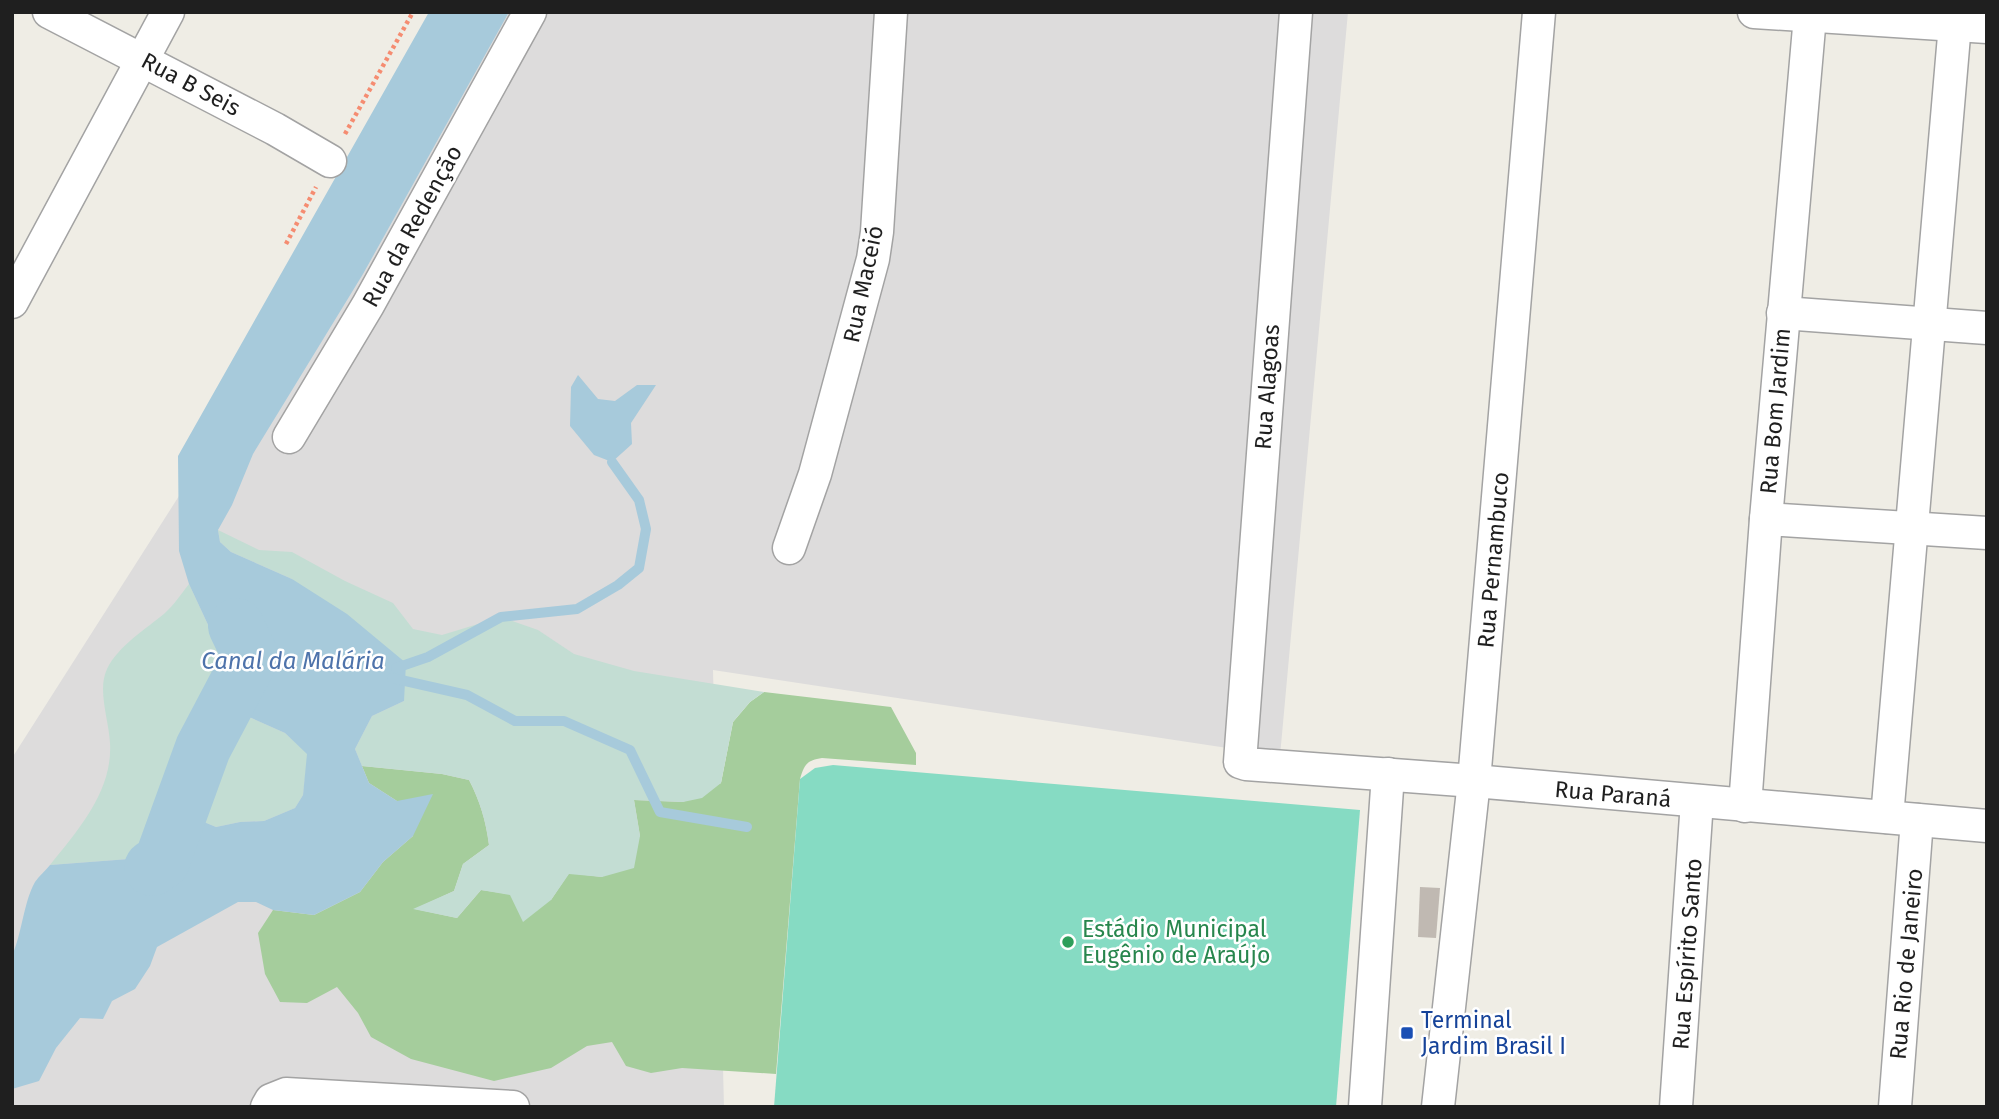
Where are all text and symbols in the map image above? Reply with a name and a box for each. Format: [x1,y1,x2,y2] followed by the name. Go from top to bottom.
[137,46,245,122] street label: Rua B Seis
[356,140,468,312] street label: Rua da Redenção
[837,223,889,345] street label: Rua Maceió
[1249,323,1285,451] street label: Rua Alagoas
[1754,327,1796,495] street label: Rua Bom Jardim
[1471,471,1515,649] street label: Rua Pernambuco
[201,647,385,675] water label: Canal da Malária
[1553,775,1673,813] street label: Rua Paraná
[1666,857,1708,1051] street label: Rua Espírito Santo
[1884,867,1928,1061] street label: Rua Rio de Janeiro
[1082,915,1270,969] place label: Estádio Municipal Eugênio de Araújo
[1060,934,1076,950] marker: Estádio Municipal Eugênio de Araújo
[1421,1006,1566,1060] place label: Terminal Jardim Brasil I
[1399,1025,1415,1041] marker: Terminal Jardim Brasil I

